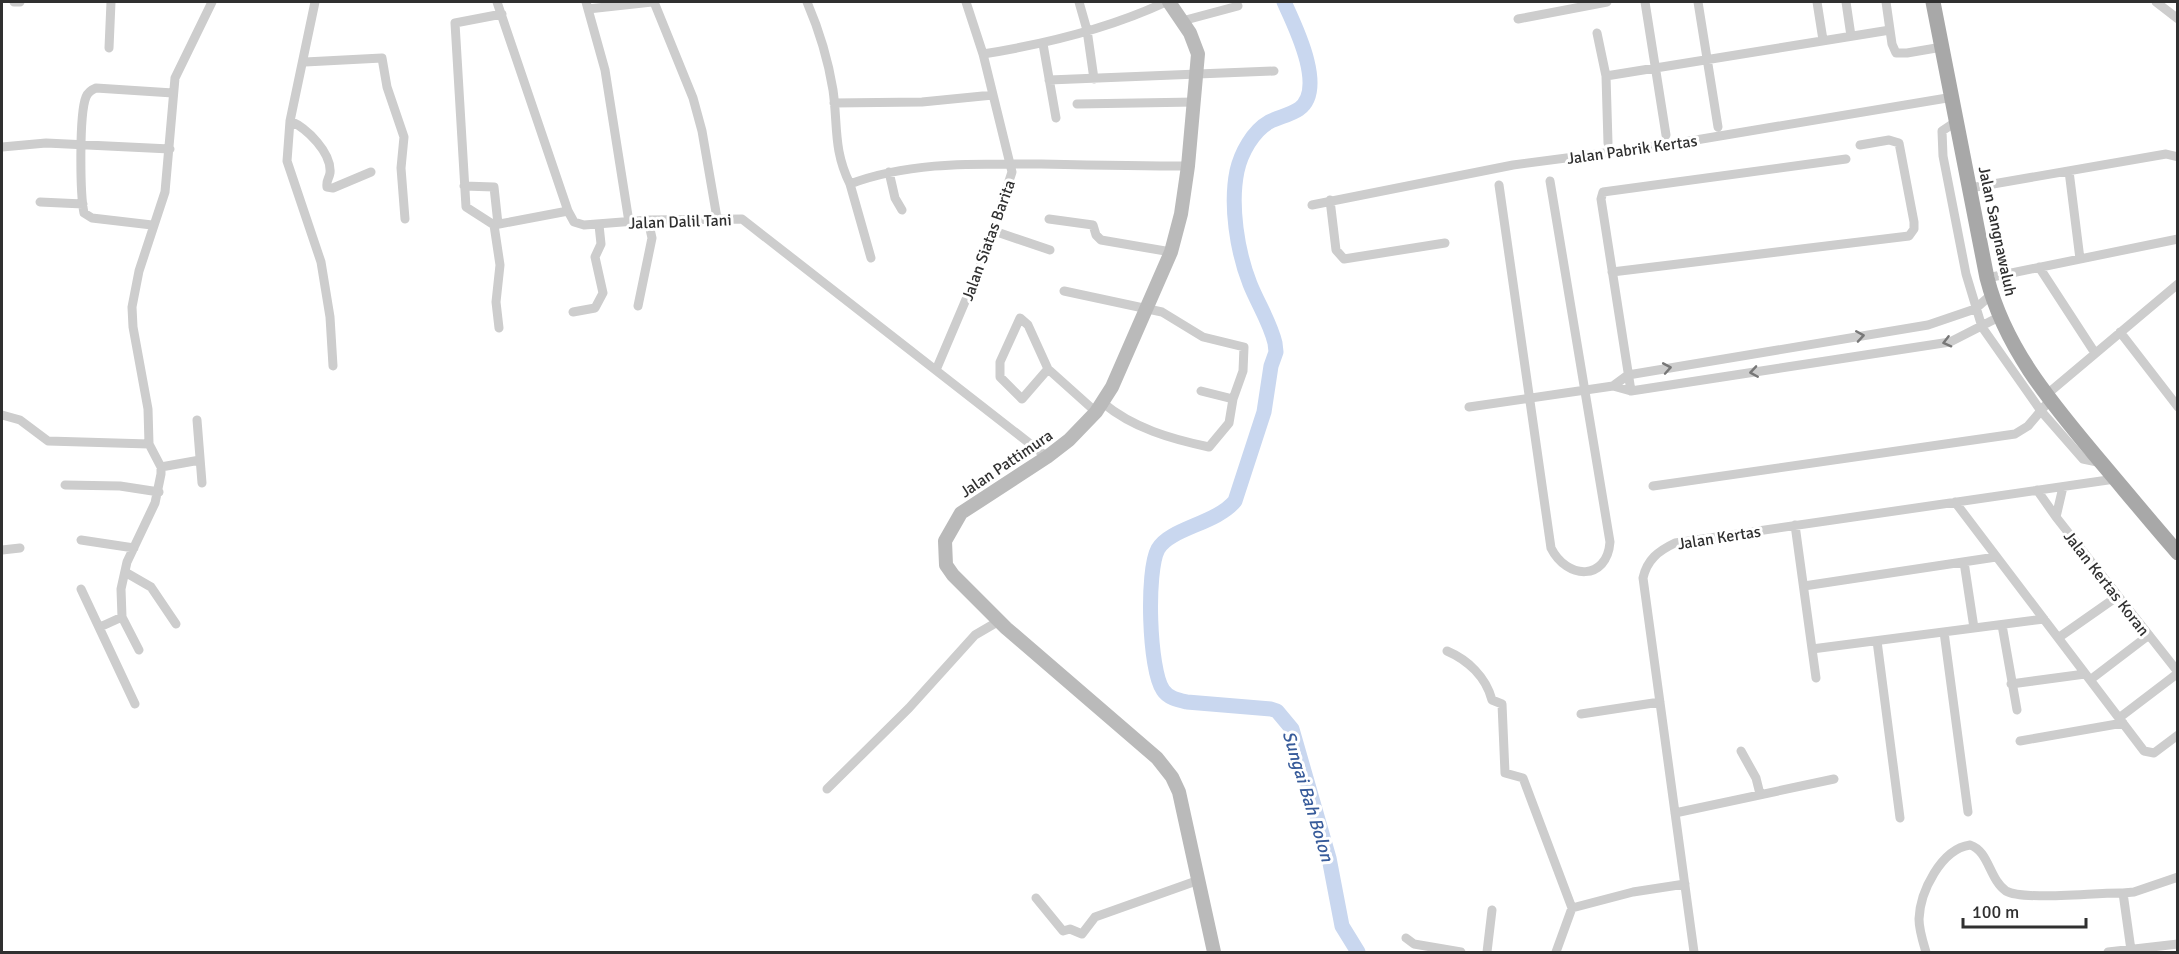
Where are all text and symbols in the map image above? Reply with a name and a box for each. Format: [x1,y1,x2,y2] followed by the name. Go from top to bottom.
[1566,131,1699,169] street label: Jalan Pabrik Kertas
[1973,164,2021,298] street label: Jalan Sangnawaluh
[958,177,1020,304] street label: Jalan Siatas Barita
[628,210,732,234] street label: Jalan Dalil Tani
[1855,330,1864,342] one-way arrow
[1942,334,1952,347] one-way arrow
[1662,362,1672,375] one-way arrow
[1750,366,1759,378] one-way arrow
[956,425,1057,502] street label: Jalan Pattimura
[1676,522,1762,554] street label: Jalan Kertas
[2059,527,2153,640] street label: Jalan Kertas Koran
[1278,728,1339,865] water label: Sungai Bah Bolon
[1963,891,2086,929] scale bar
[1972,901,2019,923] text: 100 m

